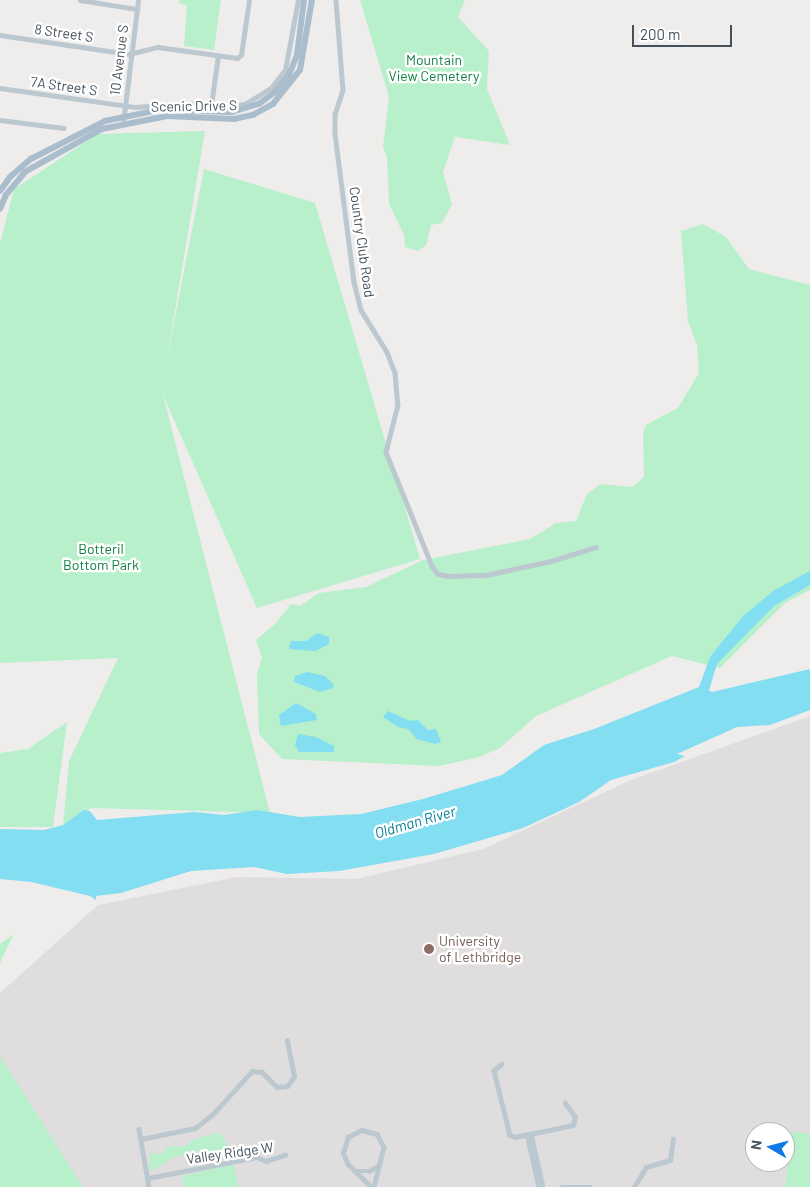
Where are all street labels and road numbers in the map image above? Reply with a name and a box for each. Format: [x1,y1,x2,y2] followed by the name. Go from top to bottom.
[33,21,95,45] street label: 8 Street S
[106,24,132,96] street label: 10 Avenue S
[30,73,98,99] street label: 7A Street S
[151,97,237,115] street label: Scenic Drive S
[346,186,378,298] street label: Country Club Road
[185,1139,275,1167] street label: Valley Ridge W

